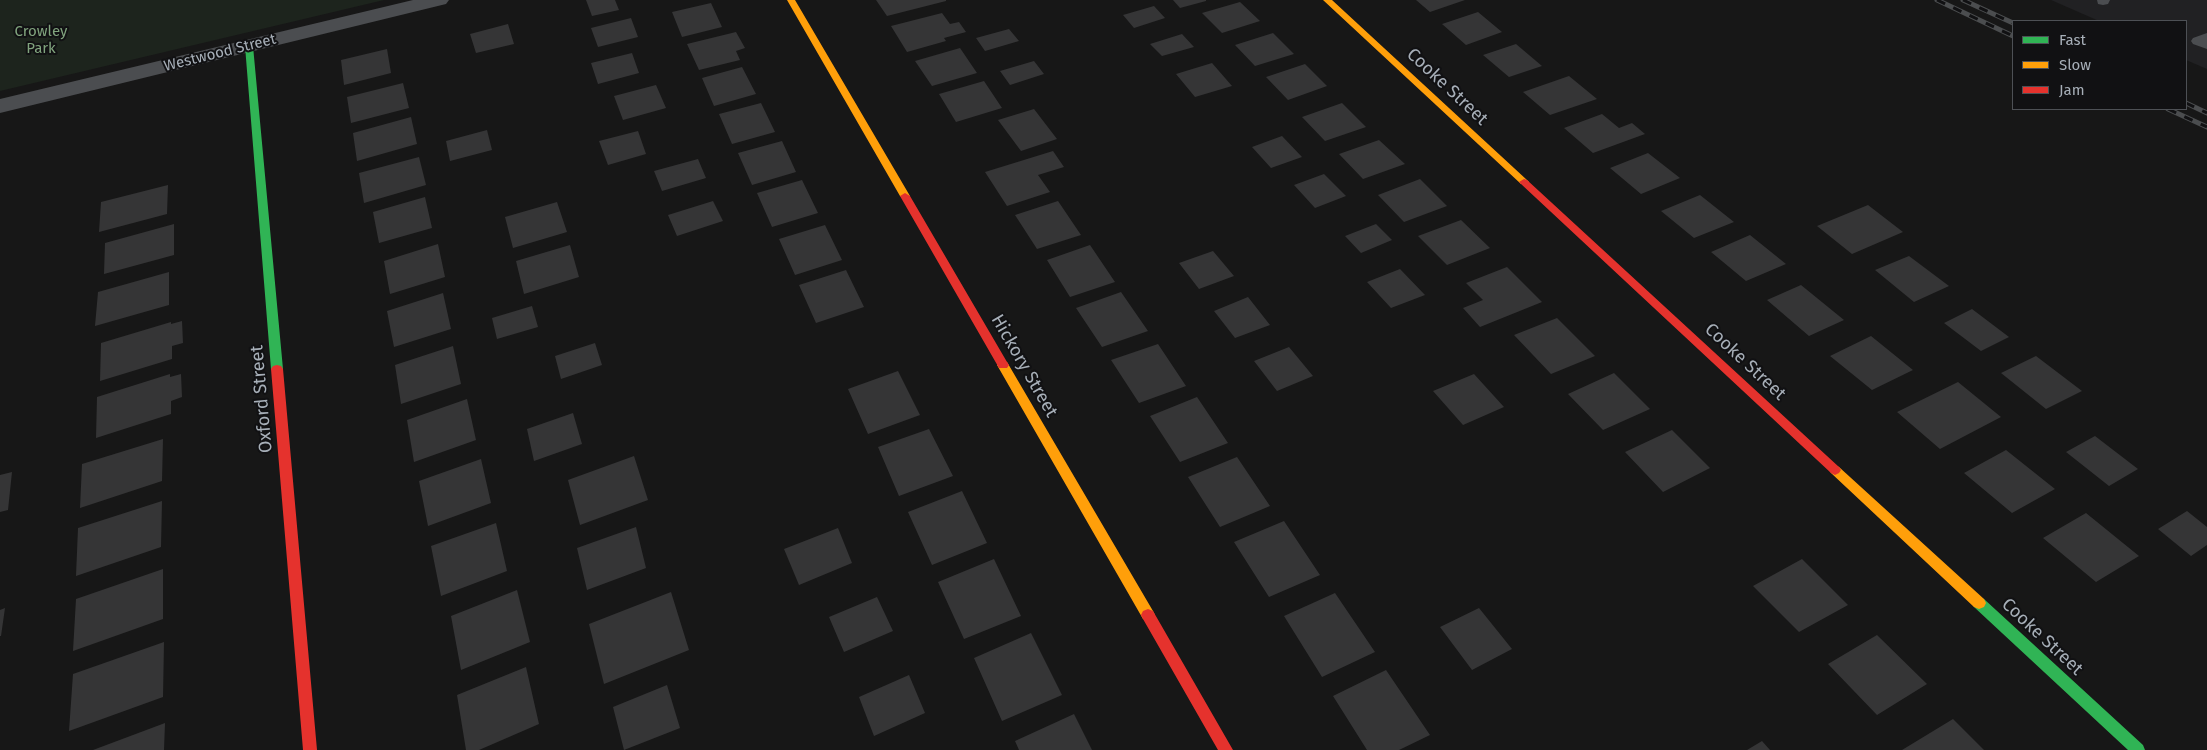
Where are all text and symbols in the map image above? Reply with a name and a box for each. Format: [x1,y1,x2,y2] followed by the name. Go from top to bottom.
[2012,20,2187,110] legend
[15,23,67,58] park label: Crowley Park
[162,30,278,76] street label: Westwood Street
[2059,31,2086,49] text: Fast
[1402,44,1492,130] street label: Cooke Street
[2059,56,2091,74] text: Slow
[2059,81,2085,99] text: Jam
[986,311,1062,421] street label: Hickory Street
[1700,319,1790,405] street label: Cooke Street
[247,344,277,454] street label: Oxford Street
[1997,594,2087,680] street label: Cooke Street

